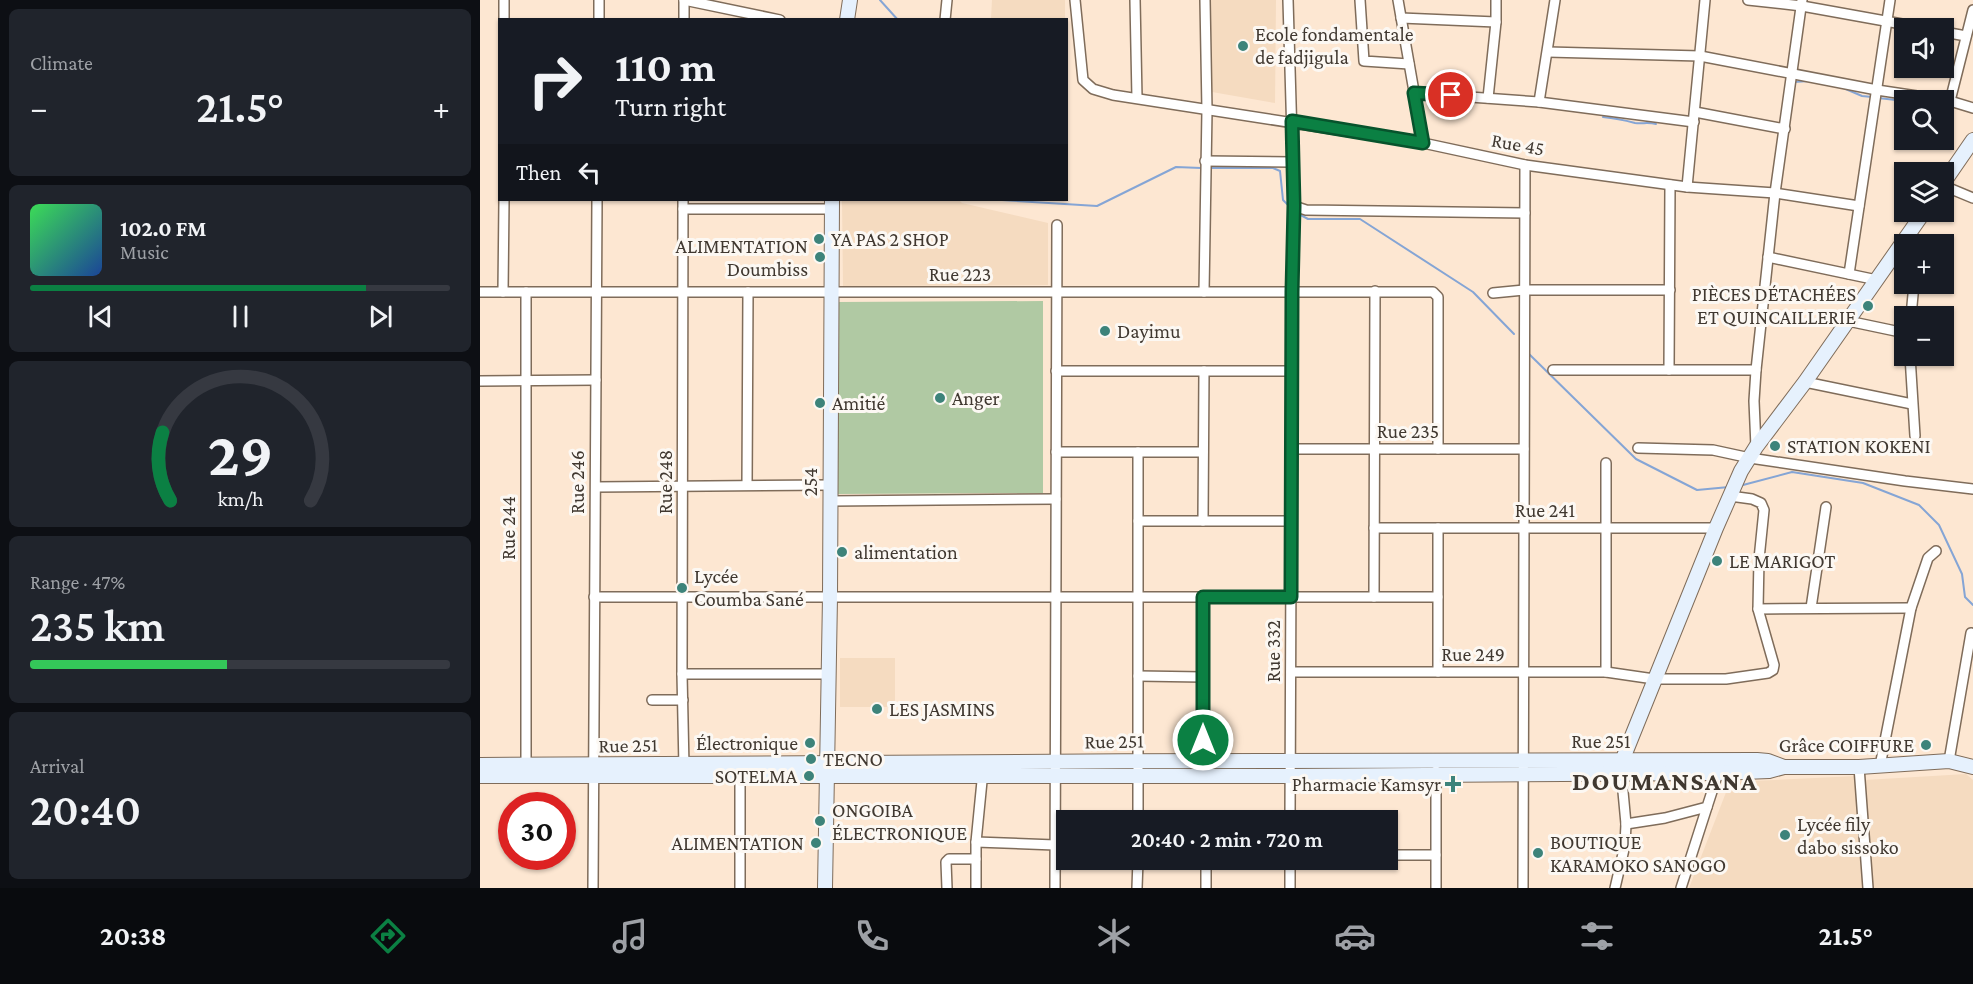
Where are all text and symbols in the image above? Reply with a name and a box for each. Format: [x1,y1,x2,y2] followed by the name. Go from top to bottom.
[1894,18,1954,366] map controls
[1894,18,1954,78] button: sound
[1255,23,1414,69] place label: Ecole fondamentale de fadjigula
[1236,39,1250,53] marker: Ecole fondamentale de fadjigula
[516,42,594,120] icon: right
[615,43,716,90] text: 110 m
[30,52,93,74] text: Climate
[1425,69,1476,120] pin
[1434,78,1467,111] icon: arrive
[196,82,284,132] text: 21.5°
[30,89,47,126] text: −
[433,89,450,126] text: +
[1894,90,1954,150] button: search
[615,92,726,122] text: Turn right
[1490,129,1546,159] street label: Rue 45
[573,156,606,189] icon: left
[516,160,561,185] text: Then
[1894,162,1954,222] button: layers
[120,216,206,241] text: 102.0 FM
[831,228,949,250] place label: YA PAS 2 SHOP
[812,232,826,246] marker: YA PAS 2 SHOP
[1894,234,1954,294] button: +
[676,235,808,280] place label: ALIMENTATION Doumbiss
[120,241,169,263] text: Music
[813,250,827,264] marker: ALIMENTATION Doumbiss
[929,263,991,285] street label: Rue 223
[1692,283,1856,328] place label: PIÈCES DÉTACHÉES ET QUINCAILLERIE
[1861,299,1875,313] marker: PIÈCES DÉTACHÉES ET QUINCAILLERIE
[84,300,117,333] icon: previous
[224,300,257,333] icon: pause
[364,300,397,333] icon: next
[1894,306,1954,366] button: −
[1117,320,1181,343] place label: Dayimu
[1098,324,1112,338] marker: Dayimu
[952,387,1000,410] place label: Anger
[933,391,947,405] marker: Anger
[832,392,886,414] place label: Amitié
[813,396,827,410] marker: Amitié
[207,419,273,488] text: 29
[1377,420,1439,442] street label: Rue 235
[1787,435,1931,457] place label: STATION KOKENI
[1768,439,1782,453] marker: STATION KOKENI
[566,450,588,514] street label: Rue 246
[654,450,676,514] street label: Rue 248
[799,467,821,497] street label: 254
[217,487,264,511] text: km/h
[497,496,519,560] street label: Rue 244
[1515,499,1575,521] street label: Rue 241
[854,541,958,563] place label: alimentation
[835,545,849,559] marker: alimentation
[1729,550,1836,572] place label: LE MARIGOT
[1710,554,1724,568] marker: LE MARIGOT
[694,565,804,610] place label: Lycée Coumba Sané
[30,571,125,593] text: Range · 47%
[675,581,689,595] marker: Lycée Coumba Sané
[30,601,165,651] text: 235 km
[1262,620,1284,682] street label: Rue 332
[1441,643,1505,665] street label: Rue 249
[889,698,995,721] place label: LES JASMINS
[870,702,884,716] marker: LES JASMINS
[1171,708,1235,772] position arrow
[1084,729,1144,753] street label: Rue 251
[1571,730,1631,752] street label: Rue 251
[696,732,798,755] place label: Électronique
[598,733,658,757] street label: Rue 251
[1779,734,1914,756] place label: Grâce COIFFURE
[803,736,817,750] marker: Électronique
[1919,738,1933,752] marker: Grâce COIFFURE
[823,748,883,770] place label: TECNO
[804,752,818,766] marker: TECNO
[30,755,84,777] text: Arrival
[715,765,798,787] place label: SOTELMA
[1572,767,1758,796] district label: DOUMANSANA
[802,769,816,783] marker: SOTELMA
[1292,773,1441,796] place label: Pharmacie Kamsyr
[1446,777,1460,791] marker: Pharmacie Kamsyr
[30,785,141,835] text: 20:40
[498,792,576,870] speed limit sign: 30
[832,799,967,844] place label: ONGOIBA ÉLECTRONIQUE
[1797,813,1899,858] place label: Lycée fily dabo sissoko
[813,814,827,828] marker: ONGOIBA ÉLECTRONIQUE
[1131,827,1323,852] text: 20:40 · 2 min · 720 m
[1778,828,1792,842] marker: Lycée fily dabo sissoko
[1550,831,1726,876] place label: BOUTIQUE KARAMOKO SANOGO
[672,832,804,854] place label: ALIMENTATION
[809,836,823,850] marker: ALIMENTATION
[1531,846,1545,860] marker: BOUTIQUE KARAMOKO SANOGO
[367,915,409,957] icon: directions
[609,915,651,957] icon: music
[851,915,893,957] icon: phone
[1093,915,1135,957] icon: climate
[1334,915,1376,957] icon: car
[1576,915,1618,957] icon: filters
[100,921,167,951] text: 20:38
[1818,921,1873,951] text: 21.5°

